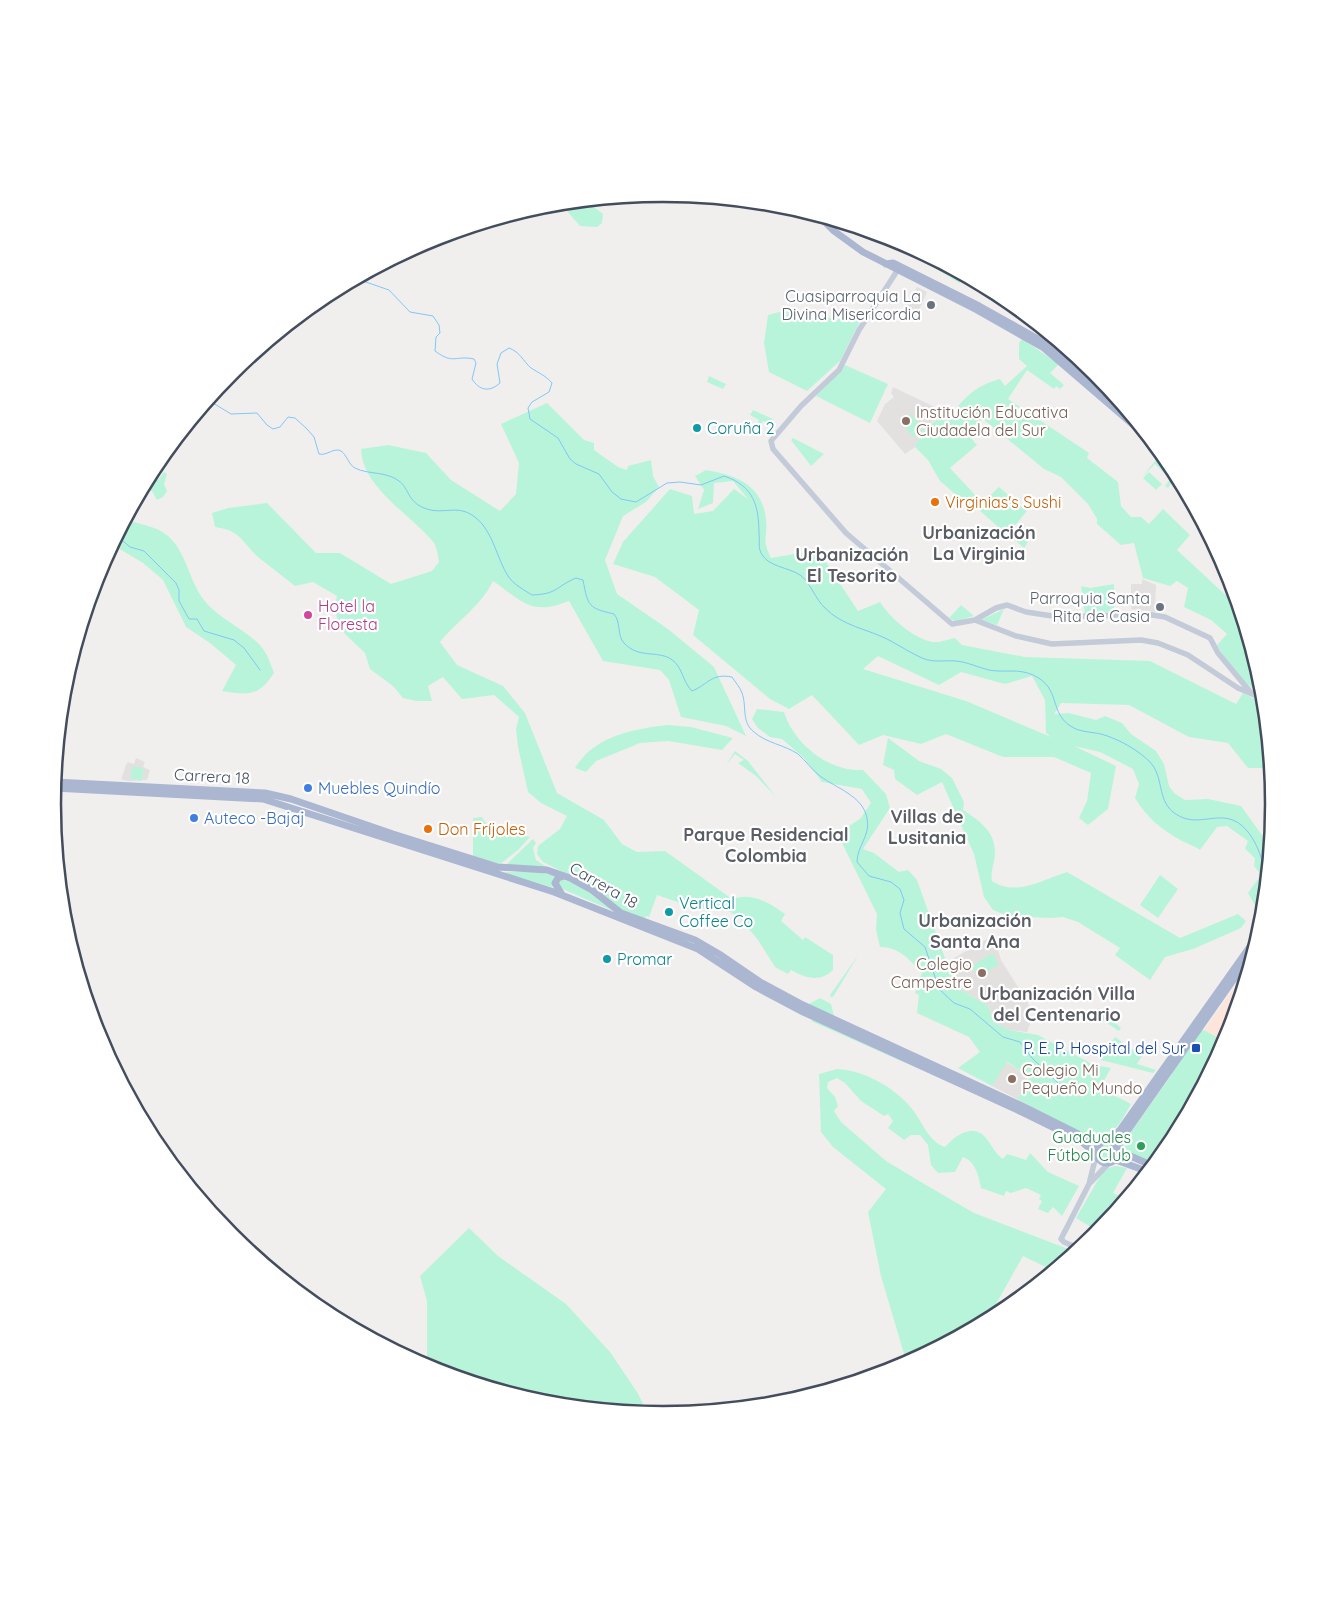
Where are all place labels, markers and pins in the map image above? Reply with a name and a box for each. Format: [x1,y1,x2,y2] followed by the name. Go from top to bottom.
[782,286,921,324] place label: Cuasiparroquia La Divina Misericordia
[925,299,937,311] marker: Cuasiparroquia La Divina Misericordia
[916,402,1068,440] place label: Institución Educativa Ciudadela del Sur
[900,415,912,427] marker: Institución Educativa Ciudadela del Sur
[707,418,775,438] place label: Coruña 2
[691,422,703,434] marker: Coruña 2
[945,492,1061,512] place label: Virginias's Sushi
[929,496,941,508] marker: Virginias's Sushi
[1030,588,1150,626] place label: Parroquia Santa Rita de Casia
[318,596,378,634] place label: Hotel la Floresta
[1154,601,1166,613] marker: Parroquia Santa Rita de Casia
[302,609,314,621] marker: Hotel la Floresta
[318,778,440,798] place label: Muebles Quindío
[302,782,314,794] marker: Muebles Quindío
[204,808,305,828] place label: Auteco -Bajaj
[188,812,200,824] marker: Auteco -Bajaj
[438,819,525,839] place label: Don Fríjoles
[422,823,434,835] marker: Don Fríjoles
[679,893,753,931] place label: Vertical Coffee Co
[663,906,675,918] marker: Vertical Coffee Co
[617,949,672,969] place label: Promar
[601,953,613,965] marker: Promar
[891,954,972,992] place label: Colegio Campestre
[976,967,988,979] marker: Colegio Campestre
[1023,1038,1186,1058] place label: P. E. P. Hospital del Sur
[1190,1042,1202,1054] marker: P. E. P. Hospital del Sur
[1022,1060,1142,1098] place label: Colegio Mi Pequeño Mundo
[1006,1073,1018,1085] marker: Colegio Mi Pequeño Mundo
[1047,1127,1131,1165] place label: Guaduales Fútbol Club
[1135,1140,1147,1152] marker: Guaduales Fútbol Club

